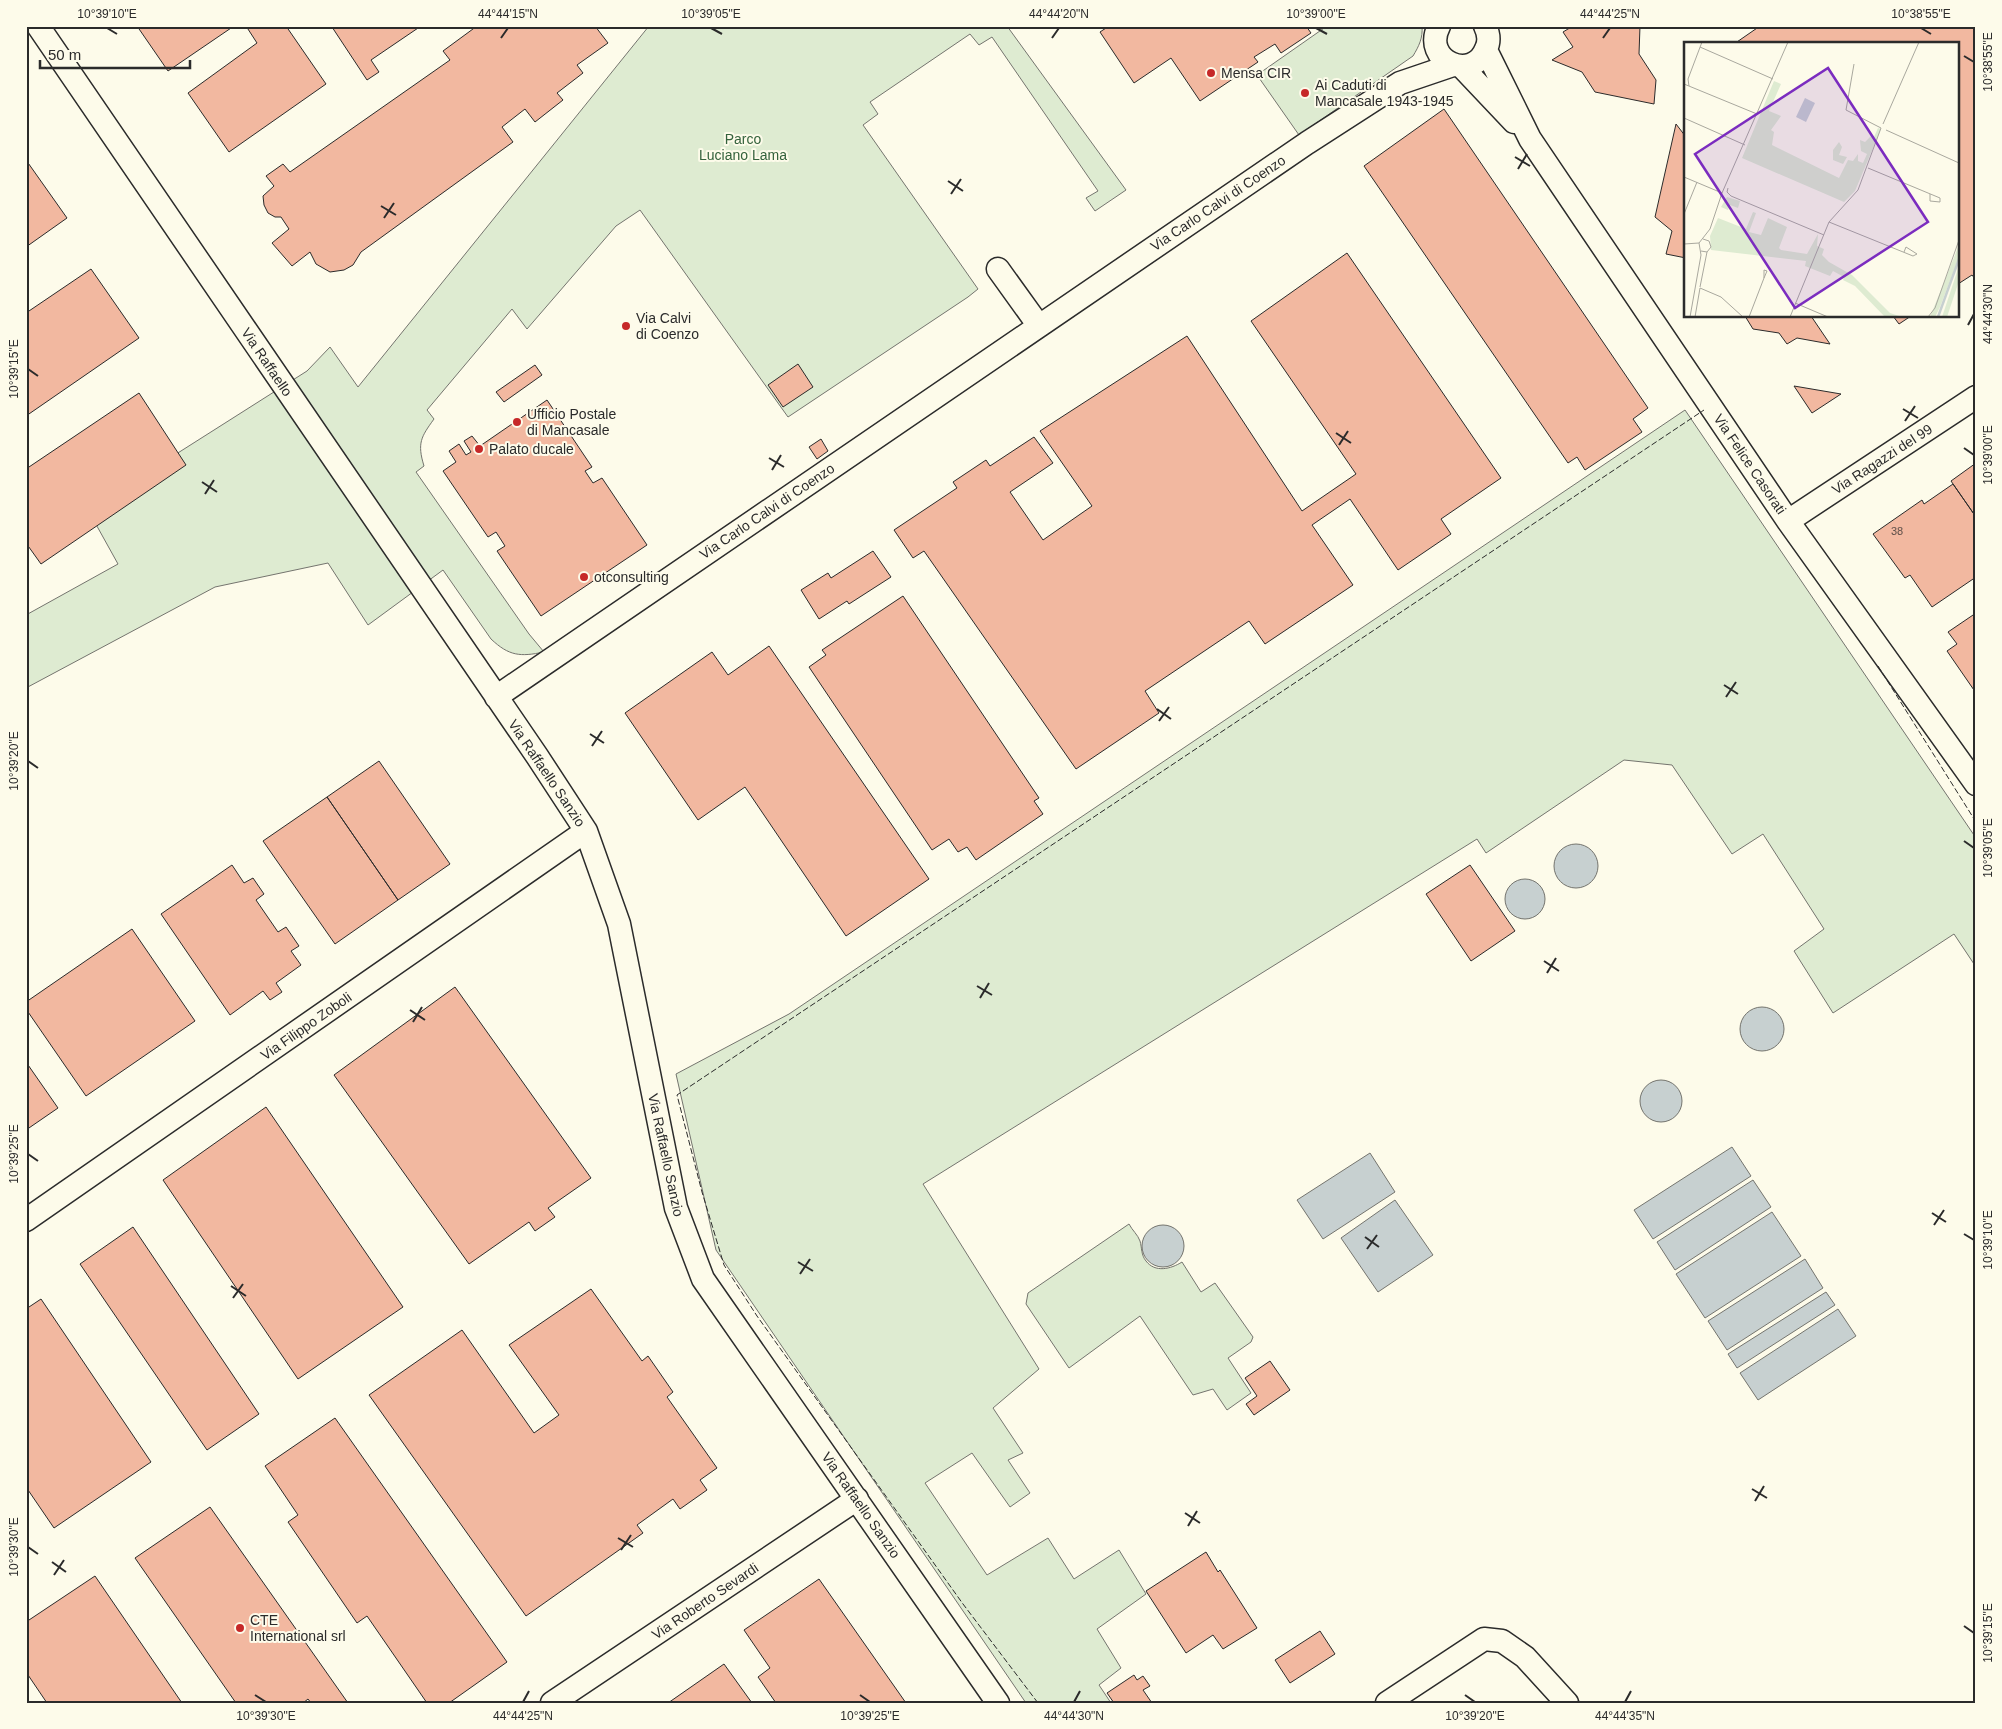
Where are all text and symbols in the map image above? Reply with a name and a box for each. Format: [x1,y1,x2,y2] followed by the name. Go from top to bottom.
[77,7,137,21] text: 10°39'10"E
[478,7,538,21] text: 44°44'15"N
[681,7,741,21] text: 10°39'05"E
[1029,7,1089,21] text: 44°44'20"N
[1286,7,1346,21] text: 10°39'00"E
[1580,7,1640,21] text: 44°44'25"N
[1891,7,1951,21] text: 10°38'55"E
[1981,32,1995,92] text: 10°38'55"E
[40,38,190,70] scale bar
[1684,42,1960,318] inset map
[48,46,81,63] text: 50 m
[1221,65,1291,81] place label: Mensa CIR
[1205,67,1217,79] marker: Mensa CIR
[1315,77,1454,109] place label: Ai Caduti di Mancasale 1943-1945
[1299,87,1311,99] marker: Ai Caduti di Mancasale 1943-1945
[699,131,787,163] park label: Parco Luciano Lama
[1148,152,1289,254] street label: Via Carlo Calvi di Coenzo
[1981,284,1995,344] text: 44°44'30"N
[636,310,699,342] place label: Via Calvi di Coenzo
[620,320,632,332] marker: Via Calvi di Coenzo
[238,325,296,399] street label: Via Raffaello
[7,339,21,399] text: 10°39'15"E
[527,406,616,438] place label: Ufficio Postale di Mancasale
[1711,411,1789,517] street label: Via Felice Casorati
[511,416,523,428] marker: Ufficio Postale di Mancasale
[1829,420,1935,497] street label: Via Ragazzi del 99
[1981,425,1995,485] text: 10°39'00"E
[489,441,574,457] place label: Palato ducale
[473,443,485,455] marker: Palato ducale
[697,460,838,562] street label: Via Carlo Calvi di Coenzo
[1891,525,1903,537] house number: 38
[594,569,669,585] place label: otconsulting
[578,571,590,583] marker: otconsulting
[505,716,589,830] street label: Via Raffaello Sanzio
[7,731,21,791] text: 10°39'20"E
[1981,818,1995,878] text: 10°39'05"E
[258,989,354,1063] street label: Via Filippo Zoboli
[645,1092,687,1218] street label: Via Raffaello Sanzio
[7,1124,21,1184] text: 10°39'25"E
[1981,1210,1995,1270] text: 10°39'10"E
[818,1449,904,1561] street label: Via Raffaello Sanzio
[7,1517,21,1577] text: 10°39'30"E
[649,1559,761,1643] street label: Via Roberto Sevardi
[1981,1603,1995,1663] text: 10°39'15"E
[250,1612,346,1644] place label: CTE International srl
[234,1622,246,1634] marker: CTE International srl
[236,1709,296,1723] text: 10°39'30"E
[493,1709,553,1723] text: 44°44'25"N
[840,1709,900,1723] text: 10°39'25"E
[1044,1709,1104,1723] text: 44°44'30"N
[1445,1709,1505,1723] text: 10°39'20"E
[1595,1709,1655,1723] text: 44°44'35"N

